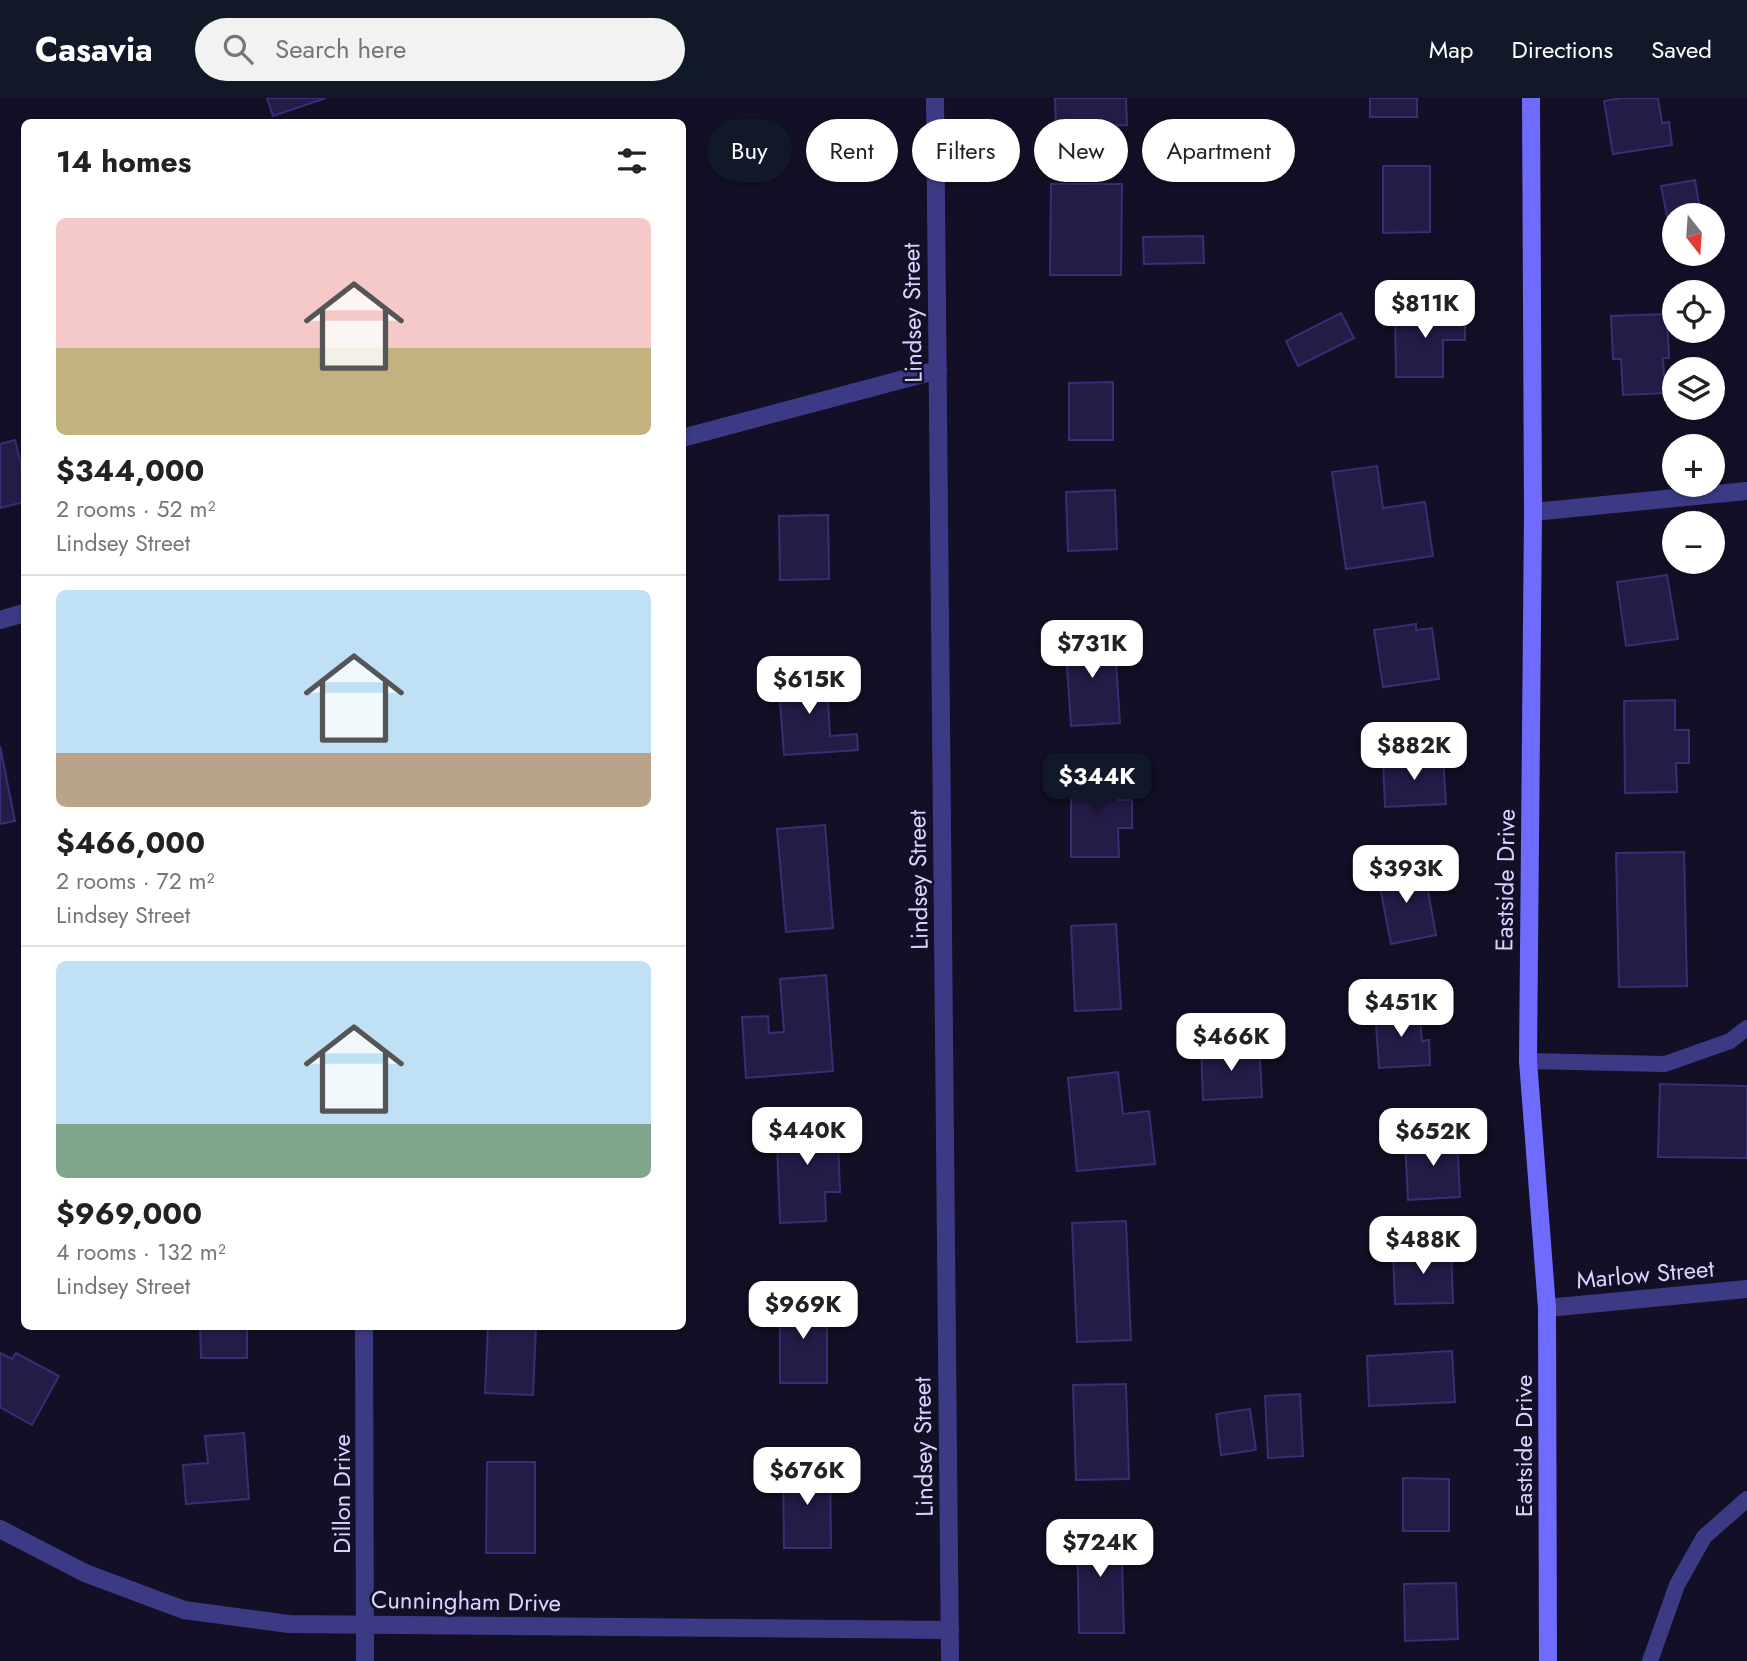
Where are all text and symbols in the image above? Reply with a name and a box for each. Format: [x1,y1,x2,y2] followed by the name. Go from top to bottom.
[195,18,685,81] search box
[35,26,153,73] text: Casavia
[219,30,257,68] icon: search
[275,30,406,68] text: Search here
[1429,32,1474,67] text: Map
[1512,32,1613,67] text: Directions
[1651,32,1712,67] text: Saved
[707,119,792,182] chip: Buy
[806,119,898,182] chip: Rent
[912,119,1020,182] chip: Filters
[1034,119,1128,182] chip: New
[1142,119,1295,182] chip: Apartment
[56,140,191,183] text: 14 homes
[613,142,651,180] icon: filters
[1662,203,1726,266] north arrow
[1662,203,1725,574] map controls
[893,242,931,383] street label: Lindsey Street
[291,263,417,389] icon: home
[1376,280,1474,340] pin: $811K
[1662,280,1725,343] button: locate
[1391,286,1459,320] text: $811K
[1662,357,1725,420] button: layers
[1662,434,1725,497] button: +
[56,449,204,492] text: $344,000
[56,492,215,526] text: 2 rooms · 52 m²
[1662,511,1725,574] button: −
[56,526,190,560] text: Lindsey Street
[1043,620,1141,680] pin: $731K
[1057,626,1127,660] text: $731K
[291,635,417,761] icon: home
[760,656,858,716] pin: $615K
[773,662,845,696] text: $615K
[1365,722,1463,782] pin: $882K
[1377,728,1451,762] text: $882K
[1048,754,1146,813] pin: $344K
[1059,759,1135,793] text: $344K
[1486,808,1524,952] street label: Eastside Drive
[899,809,937,950] street label: Lindsey Street
[56,821,205,864] text: $466,000
[1357,846,1455,905] pin: $393K
[1369,851,1443,885] text: $393K
[56,864,215,898] text: 2 rooms · 72 m²
[56,898,190,932] text: Lindsey Street
[1352,979,1450,1039] pin: $451K
[1365,985,1437,1019] text: $451K
[291,1006,417,1132] icon: home
[1182,1014,1280,1073] pin: $466K
[1192,1019,1270,1053] text: $466K
[758,1108,856,1167] pin: $440K
[1384,1108,1482,1168] pin: $652K
[768,1113,846,1147] text: $440K
[1395,1114,1471,1148] text: $652K
[56,1192,202,1235] text: $969,000
[1374,1216,1472,1276] pin: $488K
[1385,1222,1461,1256] text: $488K
[56,1235,226,1269] text: 4 rooms · 132 m²
[1575,1251,1716,1297] street label: Marlow Street
[56,1269,190,1303] text: Lindsey Street
[754,1282,852,1341] pin: $969K
[765,1287,841,1321] text: $969K
[1506,1375,1541,1517] street label: Eastside Drive
[904,1376,942,1517] street label: Lindsey Street
[324,1434,359,1554] street label: Dillon Drive
[758,1448,856,1507] pin: $676K
[769,1453,845,1487] text: $676K
[1051,1520,1149,1579] pin: $724K
[1062,1525,1138,1559] text: $724K
[371,1582,561,1620] street label: Cunningham Drive

